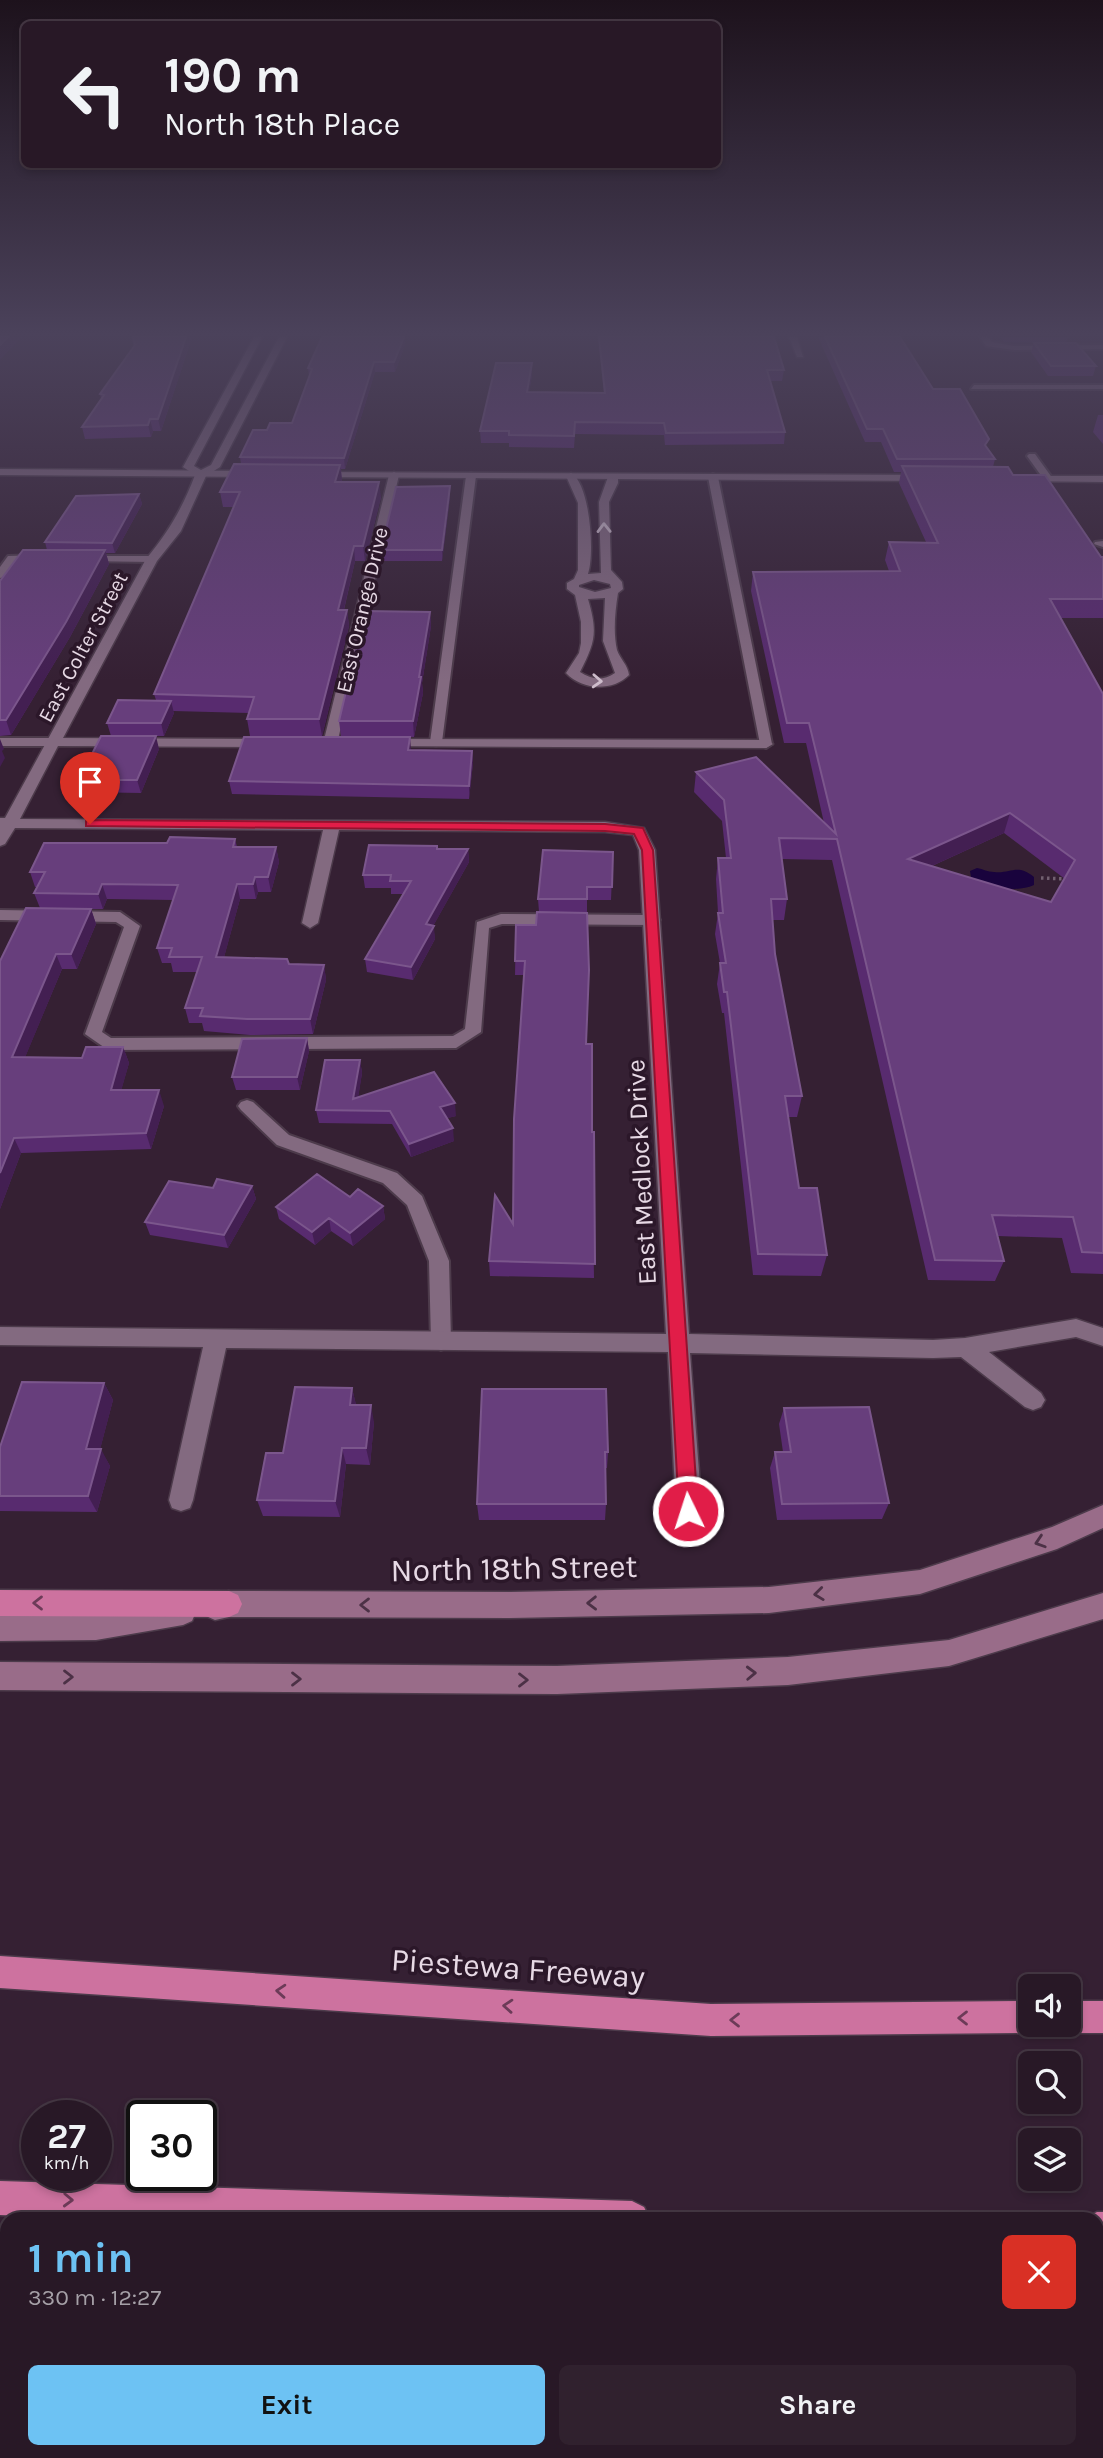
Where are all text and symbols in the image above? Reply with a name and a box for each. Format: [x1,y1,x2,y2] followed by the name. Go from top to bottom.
[164,47,301,104] text: 190 m
[49,49,140,140] icon: left
[164,106,400,143] text: North 18th Place
[596,522,612,533] one-way arrow
[331,525,393,695] street label: East Orange Drive
[33,568,133,726] street label: East Colter Street
[592,674,603,689] one-way arrow
[60,752,120,824] pin
[71,763,109,801] icon: arrive
[620,1058,663,1286] street label: East Medlock Drive
[651,1474,725,1548] position arrow
[1034,1534,1046,1549] one-way arrow
[390,1548,638,1589] street label: North 18th Street
[814,1586,825,1601] one-way arrow
[32,1595,43,1611] one-way arrow
[587,1595,597,1611] one-way arrow
[359,1597,370,1613] one-way arrow
[745,1665,756,1680] one-way arrow
[63,1669,74,1684] one-way arrow
[291,1671,301,1687] one-way arrow
[518,1672,529,1688] one-way arrow
[390,1941,646,1996] street label: Piestewa Freeway
[1018,1974,1081,2191] map controls
[1018,1974,1081,2037] button: sound
[275,1984,286,1999] one-way arrow
[502,1999,513,2014] one-way arrow
[957,2010,967,2026] one-way arrow
[729,2012,740,2028] one-way arrow
[1018,2051,1081,2114] button: search
[126,2100,217,2191] speed limit sign: 30
[47,2116,86,2157] text: 27
[1018,2128,1081,2191] button: layers
[44,2152,89,2174] text: km/h
[63,2193,74,2208] one-way arrow
[28,2233,133,2283] text: 1 min
[1002,2235,1076,2309] button: close
[28,2284,161,2311] text: 330 m · 12:27
[28,2365,545,2445] button: Exit
[559,2365,1076,2445] button: Share

